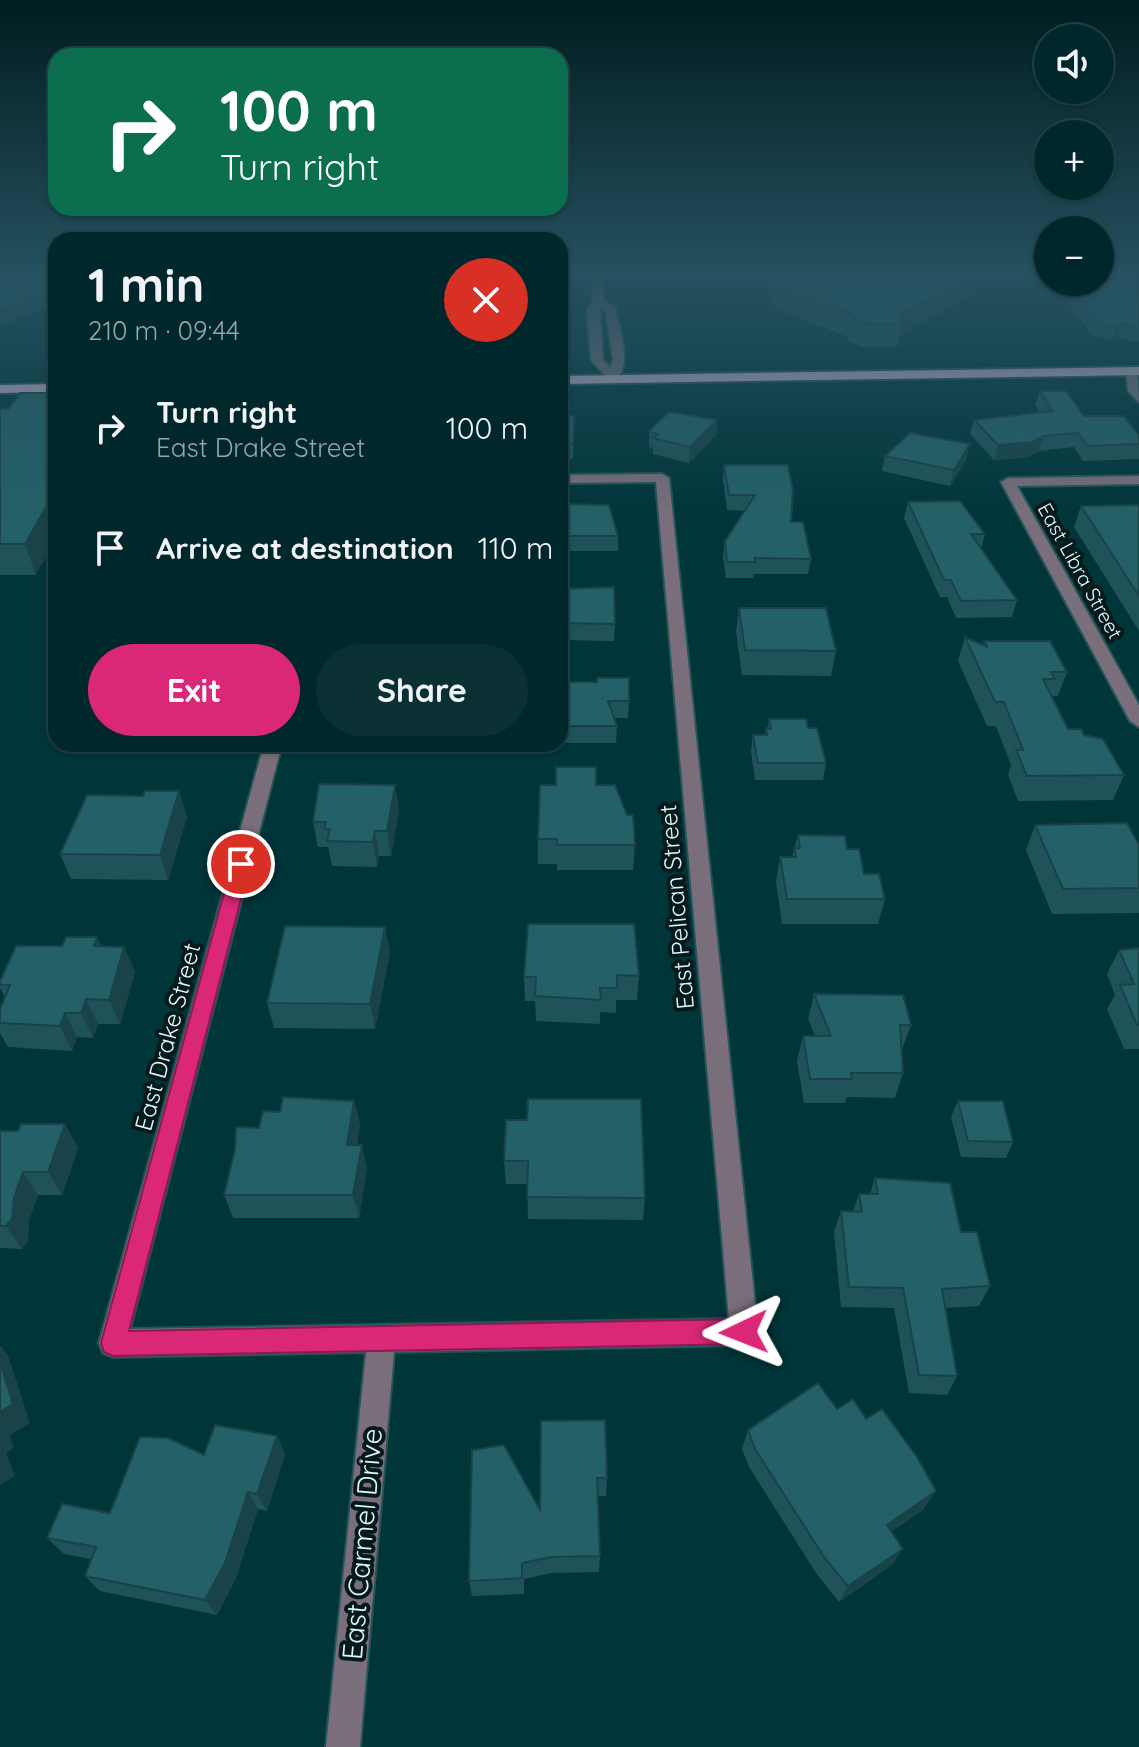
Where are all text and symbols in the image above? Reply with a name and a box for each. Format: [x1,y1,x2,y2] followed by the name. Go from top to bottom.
[1034,24,1114,296] map controls
[1034,24,1114,104] button: sound
[220,75,378,145] text: 100 m
[88,80,192,184] icon: right
[1034,120,1114,200] button: +
[220,144,379,189] text: Turn right
[1034,216,1114,296] button: −
[88,254,204,314] text: 1 min
[444,258,528,342] button: close
[88,314,240,347] text: 210 m · 09:44
[156,393,297,431] text: Turn right
[88,406,132,450] icon: right
[446,409,528,447] text: 100 m
[156,431,365,464] text: East Drake Street
[1033,498,1128,643] street label: East Libra Street
[88,526,132,570] icon: arrive
[156,529,454,567] text: Arrive at destination
[478,529,553,567] text: 110 m
[88,644,300,736] button: Exit
[316,644,528,736] button: Share
[652,803,700,1011] street label: East Pelican Street
[207,830,275,898] pin
[219,842,263,886] icon: arrive
[128,940,206,1134] street label: East Drake Street
[702,1290,786,1374] position arrow
[334,1427,389,1661] street label: East Carmel Drive

